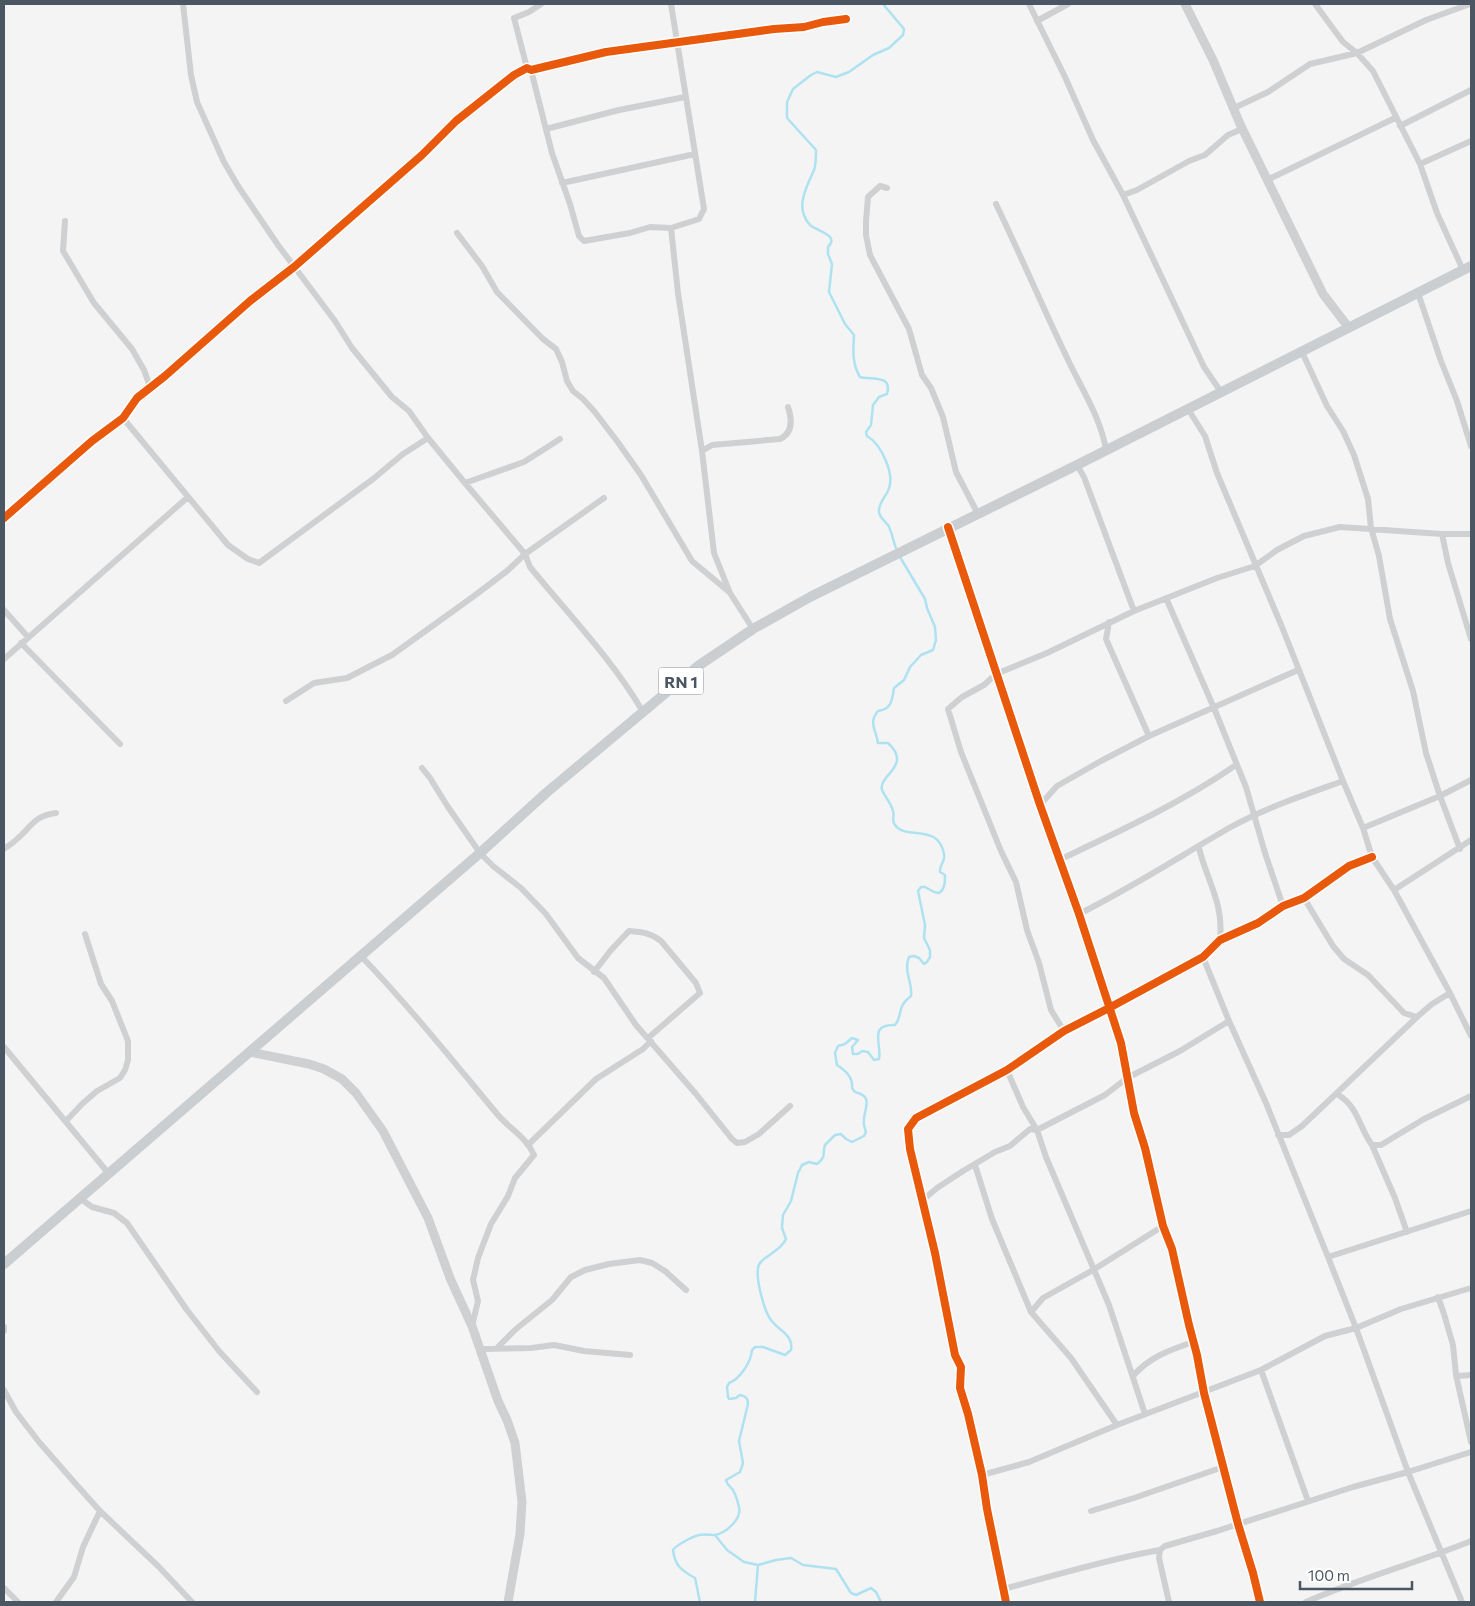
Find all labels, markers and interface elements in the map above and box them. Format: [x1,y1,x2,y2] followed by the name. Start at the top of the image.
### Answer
[658,668,704,694] road number: RN 1
[1300,1558,1412,1590] scale bar
[1308,1566,1350,1584] text: 100 m

